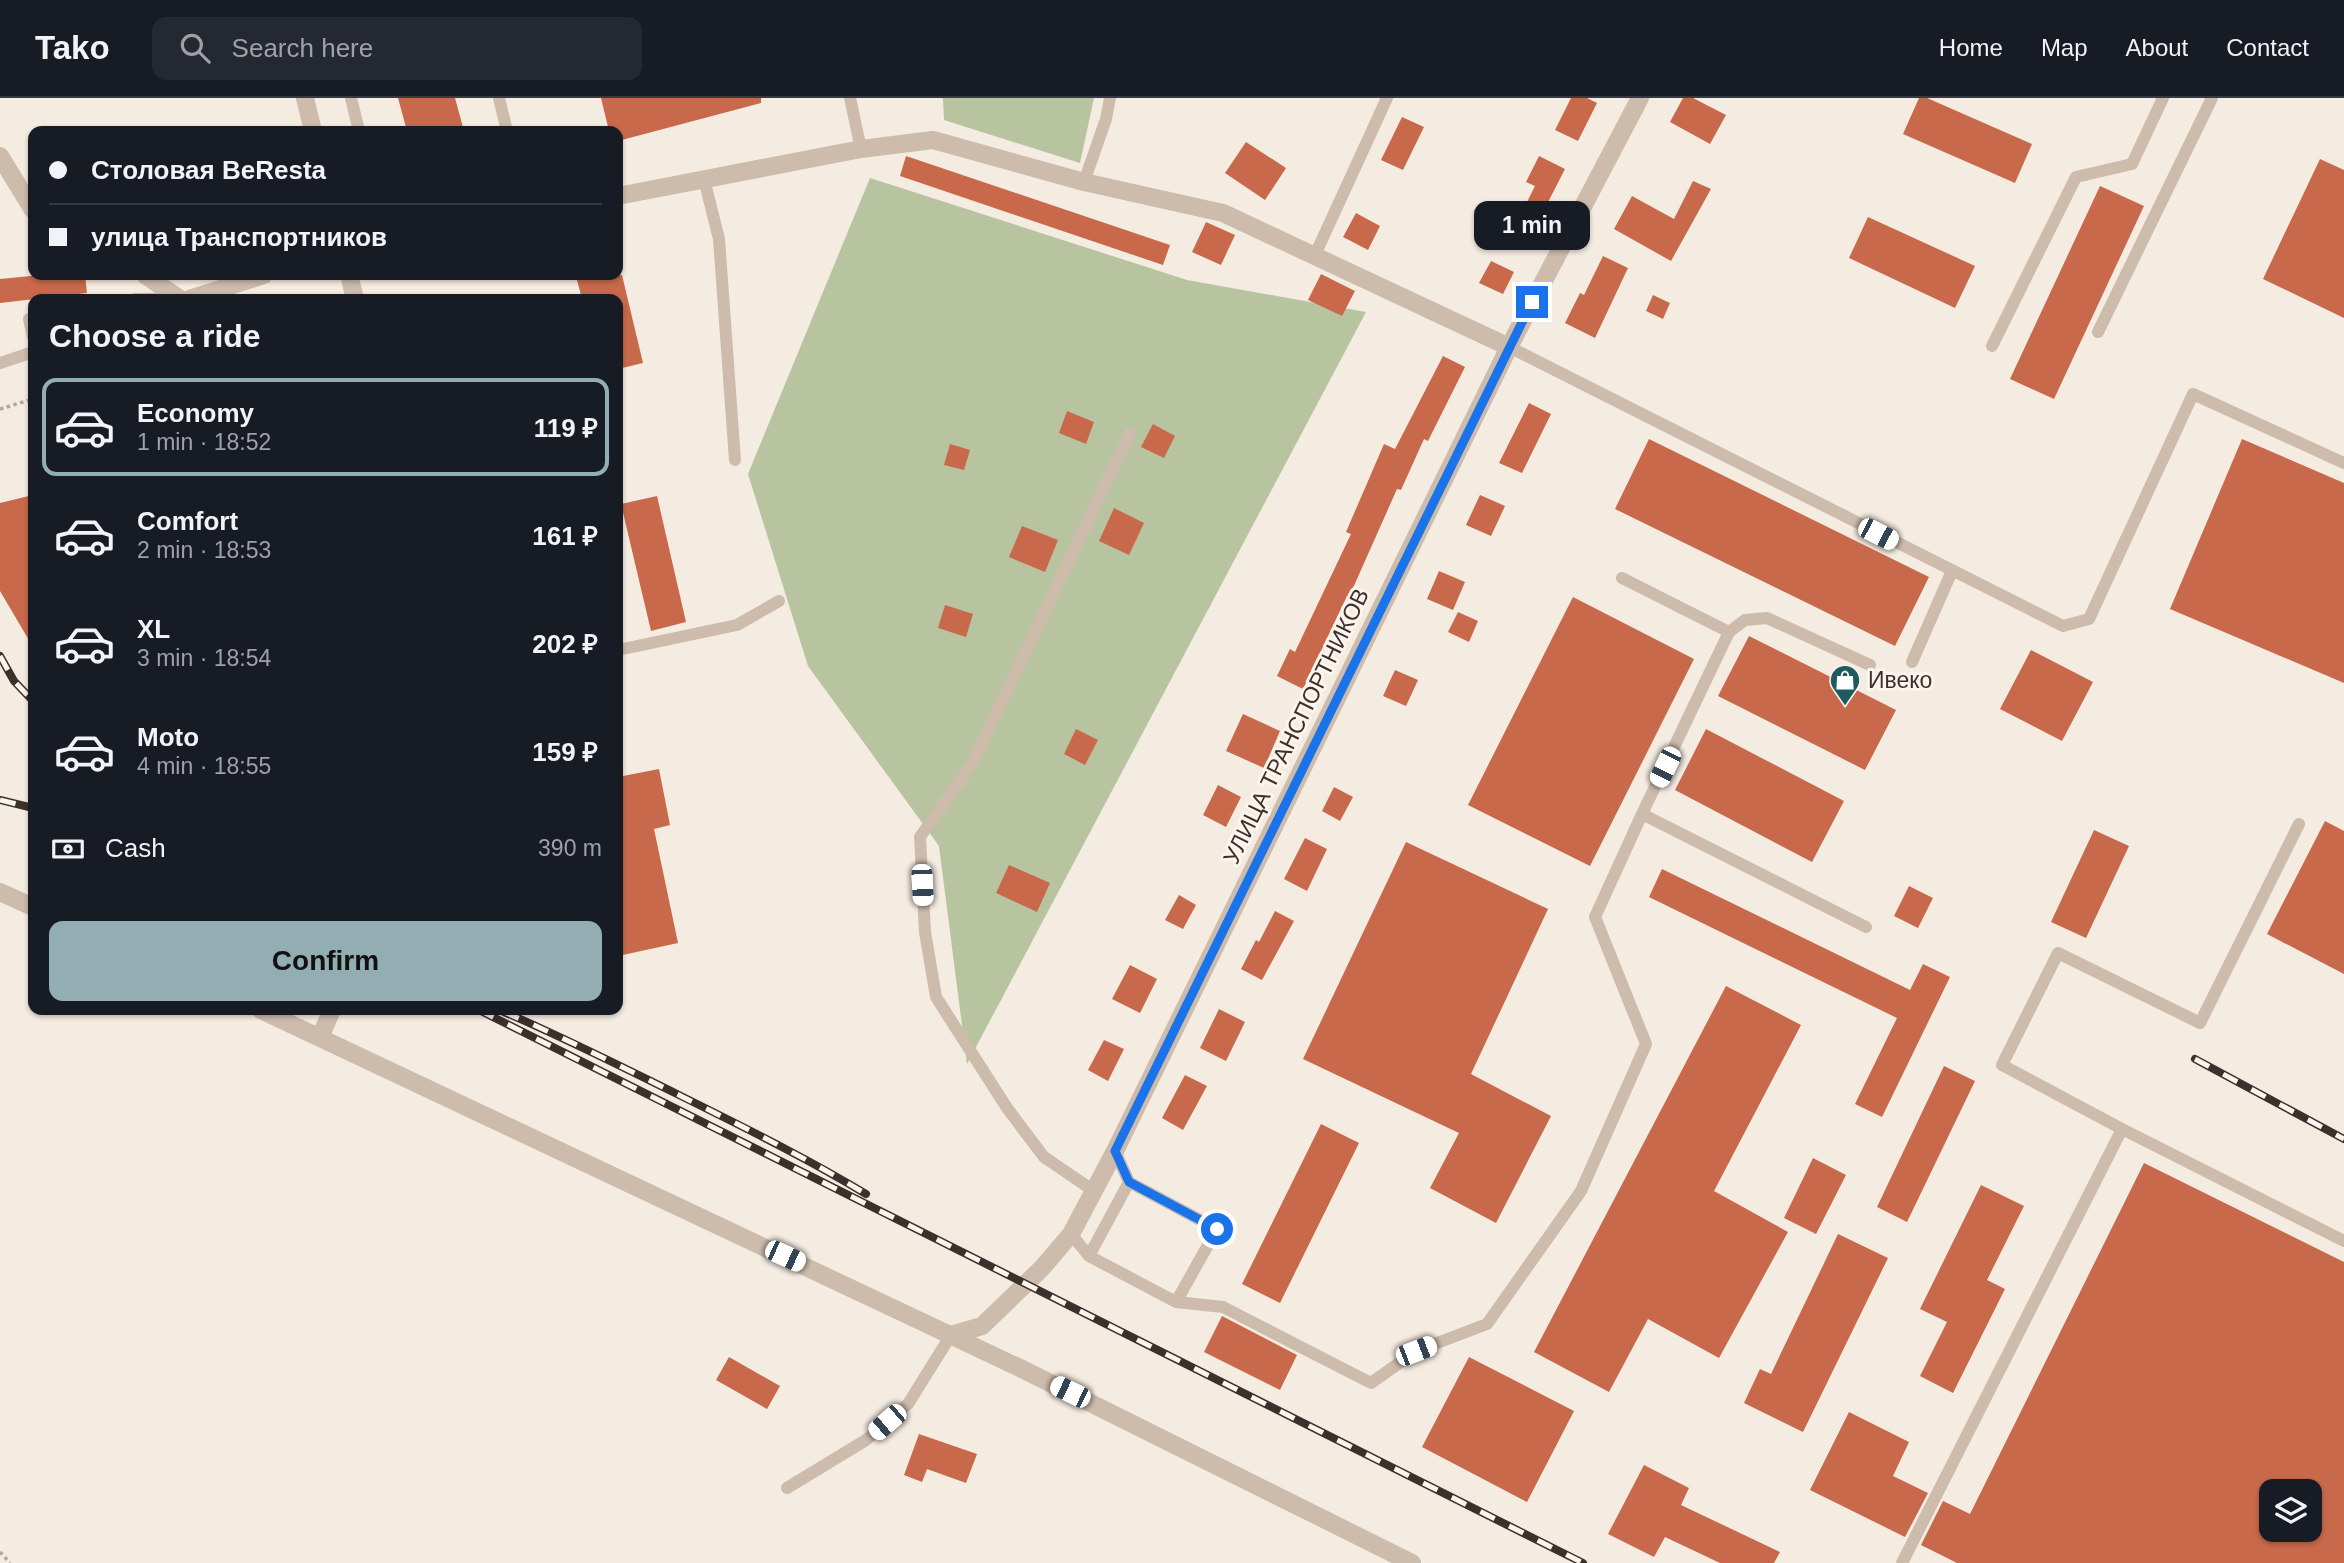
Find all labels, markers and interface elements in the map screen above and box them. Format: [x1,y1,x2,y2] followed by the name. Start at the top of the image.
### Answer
[152,17,642,80] search box
[35,29,110,66] text: Tako
[176,29,214,67] icon: search
[232,33,373,63] text: Search here
[1939,34,2003,61] text: Home
[2041,34,2088,61] text: Map
[2126,34,2188,61] text: About
[2226,34,2309,61] text: Contact
[91,155,326,185] text: Столовая BeResta
[1474,200,1590,250] callout: 1 min
[1502,212,1562,238] text: 1 min
[91,222,387,252] text: улица Транспортников
[1516,286,1548,318] route end
[49,318,261,354] text: Choose a ride
[53,396,116,459] icon: car
[137,398,254,428] text: Economy
[534,413,598,443] text: 119 ₽
[137,429,271,455] text: 1 min · 18:52
[53,504,116,567] icon: car
[137,506,238,536] text: Comfort
[1855,515,1902,553] car
[532,521,598,551] text: 161 ₽
[137,537,271,563] text: 2 min · 18:53
[1218,584,1374,868] street label: УЛИЦА ТРАНСПОРТНИКОВ
[53,612,116,675] icon: car
[137,614,170,644] text: XL
[532,629,598,659] text: 202 ₽
[137,645,271,671] text: 3 min · 18:54
[1828,663,1862,707] shop icon: Ивеко
[1868,667,1932,693] place label: Ивеко
[53,720,116,783] icon: car
[137,722,199,752] text: Moto
[532,737,598,767] text: 159 ₽
[1647,744,1684,790] car
[137,753,271,779] text: 4 min · 18:55
[49,830,87,868] icon: cash
[105,833,166,863] text: Cash
[538,835,602,861] text: 390 m
[911,863,934,907] car
[49,921,602,1001] button: Confirm
[1201,1213,1233,1245] route start
[762,1238,809,1274] car
[1393,1334,1440,1368] car
[1047,1373,1094,1411] car
[865,1400,910,1444] car
[2259,1479,2322,1542] map controls
[2259,1479,2322,1542] button: layers

